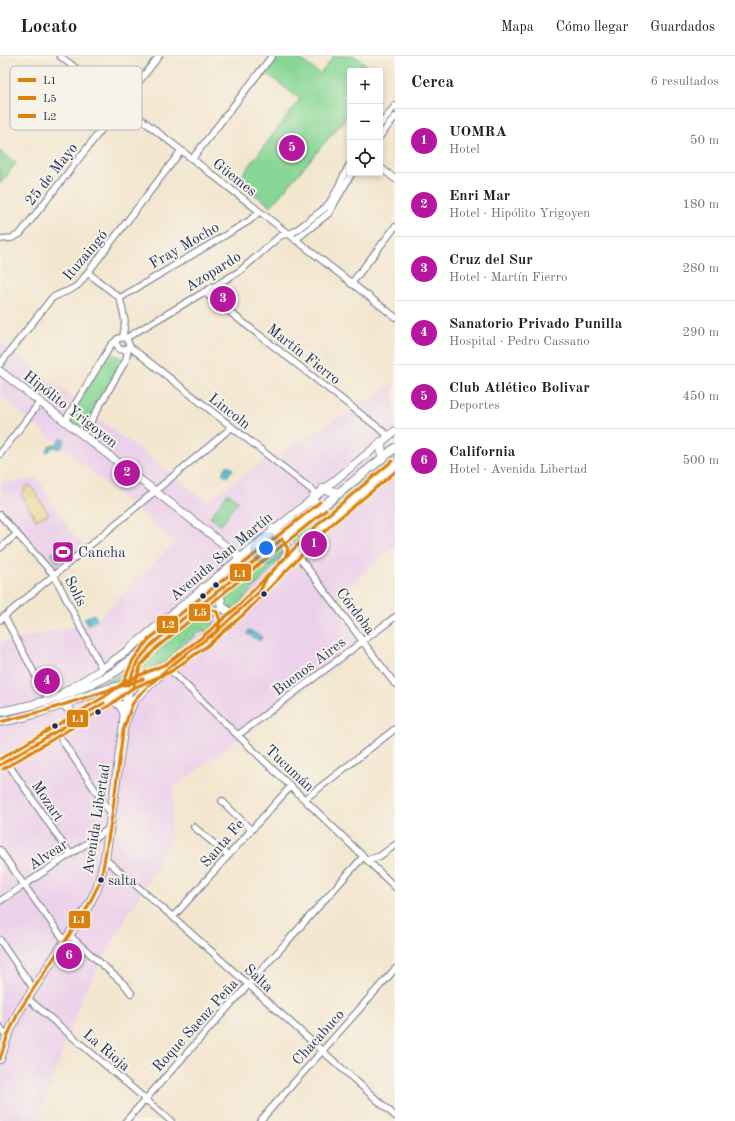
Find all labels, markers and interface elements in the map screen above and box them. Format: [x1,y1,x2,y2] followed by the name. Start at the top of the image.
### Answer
[20,18,77,37] text: Locato
[501,20,534,34] text: Mapa
[556,20,628,34] text: Cómo llegar
[650,20,715,34] text: Guardados
[10,66,142,130] legend
[347,68,383,176] map controls
[347,68,383,104] button: +
[411,74,454,91] text: Cerca
[651,75,719,88] text: 6 resultados
[43,76,57,87] text: L1
[43,94,57,105] text: L5
[347,104,383,140] button: −
[43,112,57,123] text: L2
[449,125,507,140] text: UOMRA
[279,133,305,163] pin: 5
[420,134,428,147] text: 1
[690,134,719,147] text: 50 m
[347,140,383,176] button: locate
[23,141,81,209] street label: 25 de Mayo
[449,143,480,156] text: Hotel
[209,157,259,200] street label: Güemes
[449,189,510,204] text: Enri Mar
[420,198,428,211] text: 2
[682,198,719,211] text: 180 m
[449,207,590,220] text: Hotel · Hipólito Yrigoyen
[147,220,222,272] street label: Fray Mocho
[61,228,111,284] street label: Ituzaingó
[183,249,244,295] street label: Azopardo
[449,253,533,268] text: Cruz del Sur
[420,262,428,275] text: 3
[682,262,719,275] text: 280 m
[449,271,567,284] text: Hotel · Martín Fierro
[210,284,236,314] pin: 3
[449,317,622,332] text: Sanatorio Privado Punilla
[264,322,343,388] street label: Martín Fierro
[420,326,428,339] text: 4
[682,326,719,339] text: 290 m
[449,335,590,348] text: Hospital · Pedro Cassano
[20,369,120,451] street label: Hipólito Yrigoyen
[449,381,590,396] text: Club Atlético Bolivar
[420,390,428,403] text: 5
[682,390,719,403] text: 450 m
[205,391,253,433] street label: Lincoln
[449,399,500,412] text: Deportes
[449,445,515,460] text: California
[420,454,428,467] text: 6
[682,454,719,467] text: 500 m
[114,458,140,488] pin: 2
[449,463,587,476] text: Hotel · Avenida Libertad
[168,510,276,604] street label: Avenida San Martín
[301,529,327,559] pin: 1
[256,538,276,558] your location
[50,539,76,565] sports icon: Cancha
[78,546,126,561] place label: Cancha
[229,563,252,582] line badge: L1
[233,569,247,580] text: L1
[61,574,88,609] street label: Solís
[211,580,221,590] unlabelled marker
[333,586,377,638] street label: Córdoba
[259,589,269,599] unlabelled marker
[198,591,208,601] unlabelled marker
[188,603,211,622] line badge: L5
[193,608,207,619] text: L5
[156,615,179,634] line badge: L2
[161,620,175,631] text: L2
[271,635,349,699] street label: Buenos Aires
[34,666,60,696] pin: 4
[93,707,103,717] unlabelled marker
[66,709,89,728] line badge: L1
[71,714,85,725] text: L1
[50,721,60,731] unlabelled marker
[262,743,316,795] street label: Tucumán
[81,763,114,875] street label: Avenida Libertad
[28,779,66,825] street label: Mozart
[199,817,248,871] street label: Santa Fe
[27,837,71,873] street label: Alvear
[108,874,137,888] place label: salta
[96,875,106,885] marker: salta
[68,910,91,929] line badge: L1
[72,915,86,926] text: L1
[56,941,82,971] pin: 6
[241,962,276,996] street label: Salta
[151,976,242,1075] street label: Roque Saenz Peña
[290,1007,348,1069] street label: Chacabuco
[80,1027,133,1075] street label: La Rioja

